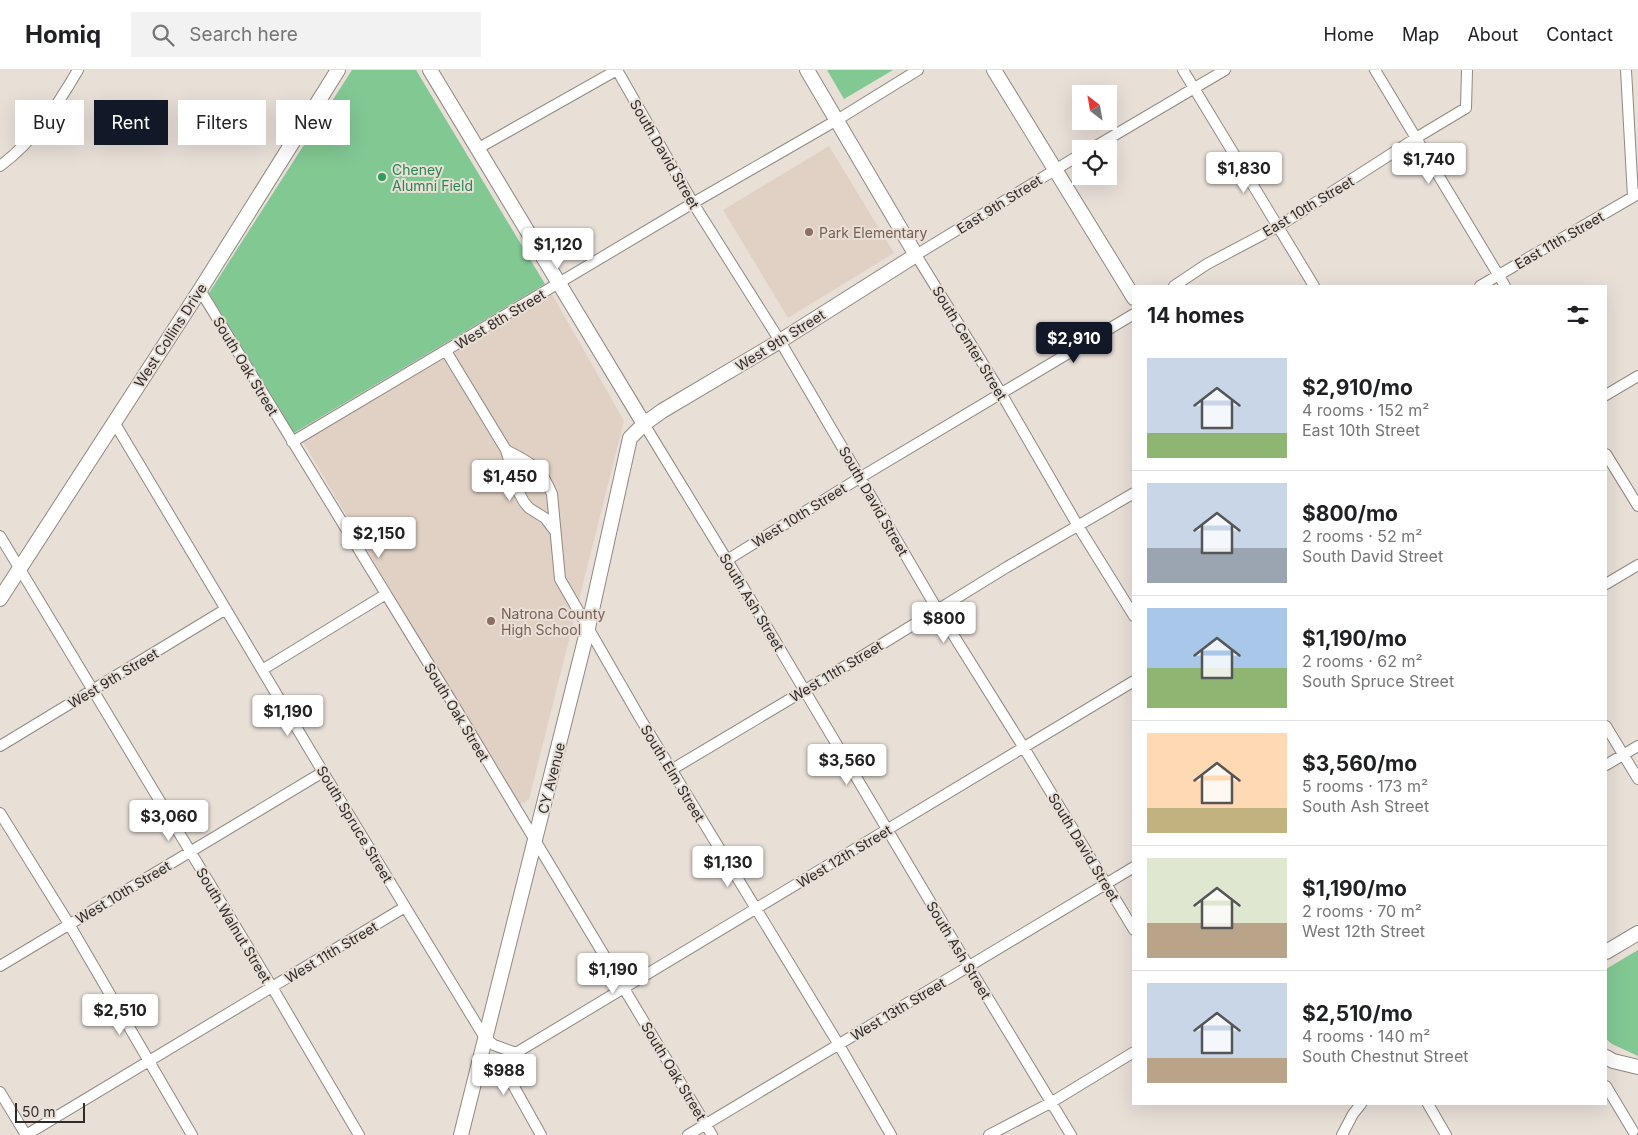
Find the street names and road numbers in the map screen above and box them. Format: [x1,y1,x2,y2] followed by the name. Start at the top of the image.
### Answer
[627,96,703,212] street label: South David Street
[953,171,1045,237] street label: East 9th Street
[1259,172,1357,240] street label: East 10th Street
[1511,207,1607,272] street label: East 11th Street
[130,280,210,390] street label: West Collins Drive
[929,283,1011,404] street label: South Center Street
[452,285,548,353] street label: West 8th Street
[732,305,828,374] street label: West 9th Street
[210,314,282,419] street label: South Oak Street
[836,443,912,559] street label: South David Street
[749,479,850,551] street label: West 10th Street
[716,550,788,654] street label: South Ash Street
[787,636,886,705] street label: West 11th Street
[65,644,162,712] street label: West 9th Street
[421,660,493,765] street label: South Oak Street
[637,721,709,825] street label: South Elm Street
[534,741,568,815] street label: CY Avenue
[313,763,397,886] street label: South Spruce Street
[1045,790,1123,905] street label: South David Street
[793,821,895,891] street label: West 12th Street
[72,857,174,927] street label: West 10th Street
[193,864,275,986] street label: South Walnut Street
[923,898,995,1002] street label: South Ash Street
[282,917,381,986] street label: West 11th Street
[847,974,949,1044] street label: West 13th Street
[638,1019,710,1124] street label: South Oak Street

